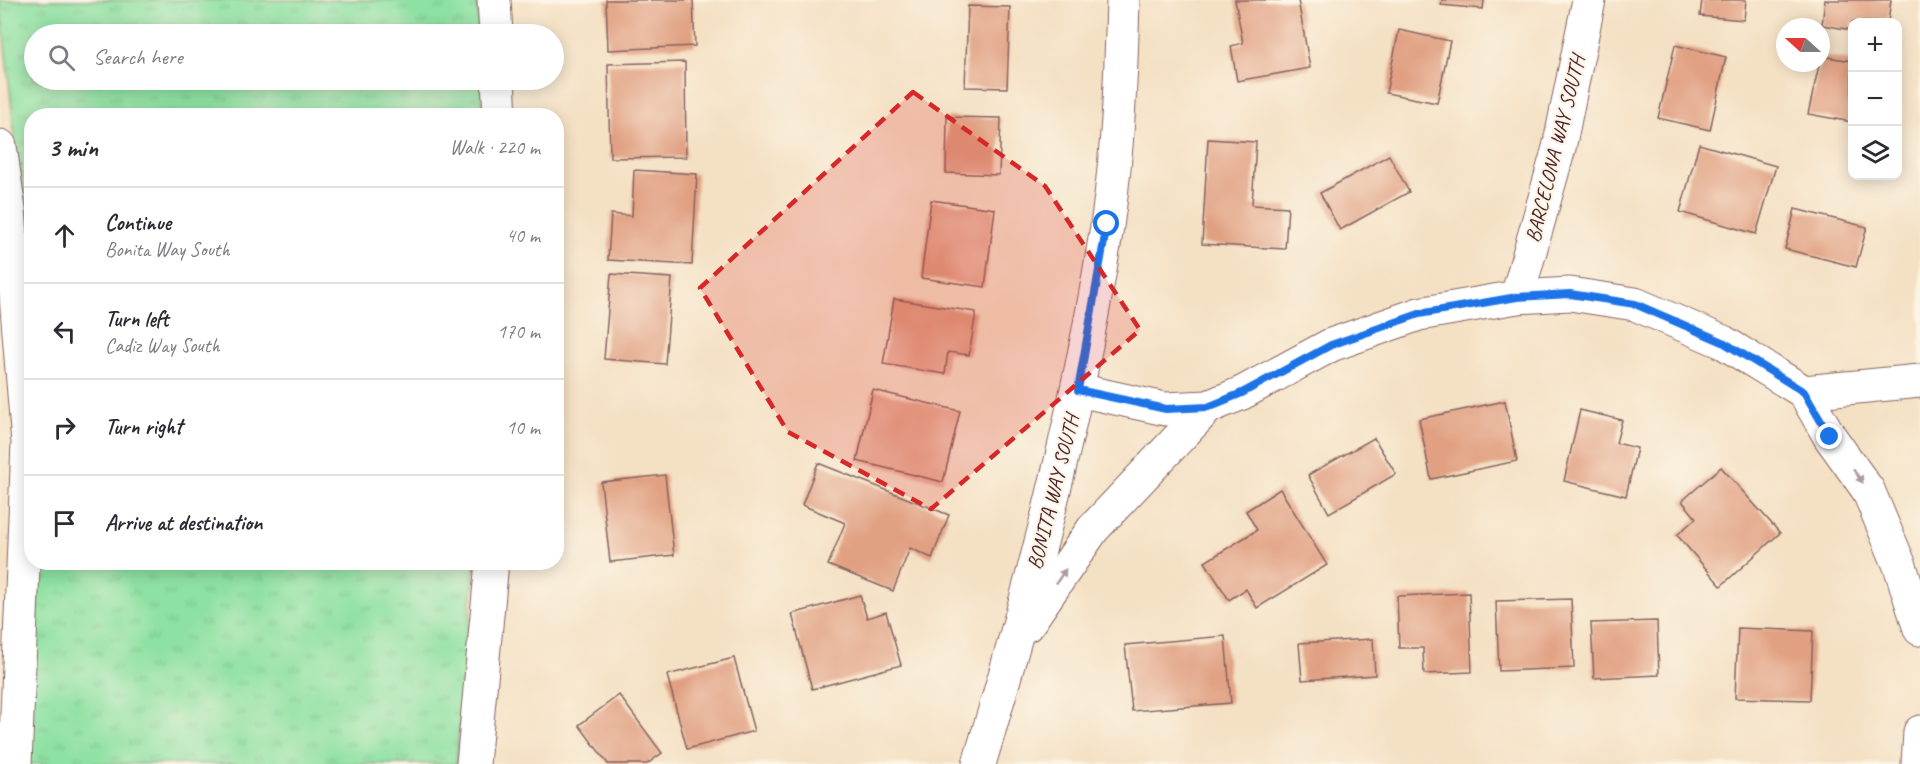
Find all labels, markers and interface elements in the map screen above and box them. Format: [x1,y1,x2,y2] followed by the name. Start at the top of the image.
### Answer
[1776,18,1830,72] north arrow
[1848,18,1902,180] map controls
[1848,18,1902,72] button: +
[24,24,564,90] search box
[45,41,78,74] icon: search
[93,43,183,71] text: Search here
[1519,50,1592,245] street label: BARCELONA WAY SOUTH
[1848,72,1902,126] button: −
[1848,126,1902,180] button: layers
[48,131,98,164] text: 3 min
[450,135,540,160] text: Walk · 220 m
[105,209,171,237] text: Continue
[1093,210,1119,236] route start
[48,219,81,252] icon: ahead
[506,223,540,248] text: 40 m
[105,237,230,262] text: Bonita Way South
[105,305,169,333] text: Turn left
[48,315,81,348] icon: left
[497,319,540,344] text: 170 m
[105,333,219,358] text: Cadiz Way South
[1021,409,1086,572] street label: BONITA WAY SOUTH
[48,411,81,444] icon: right
[105,413,182,441] text: Turn right
[506,415,540,440] text: 10 m
[1816,423,1842,449] route end
[1852,468,1864,484] one-way arrow
[48,507,81,540] icon: arrive
[105,509,262,537] text: Arrive at destination
[1055,568,1066,584] one-way arrow

